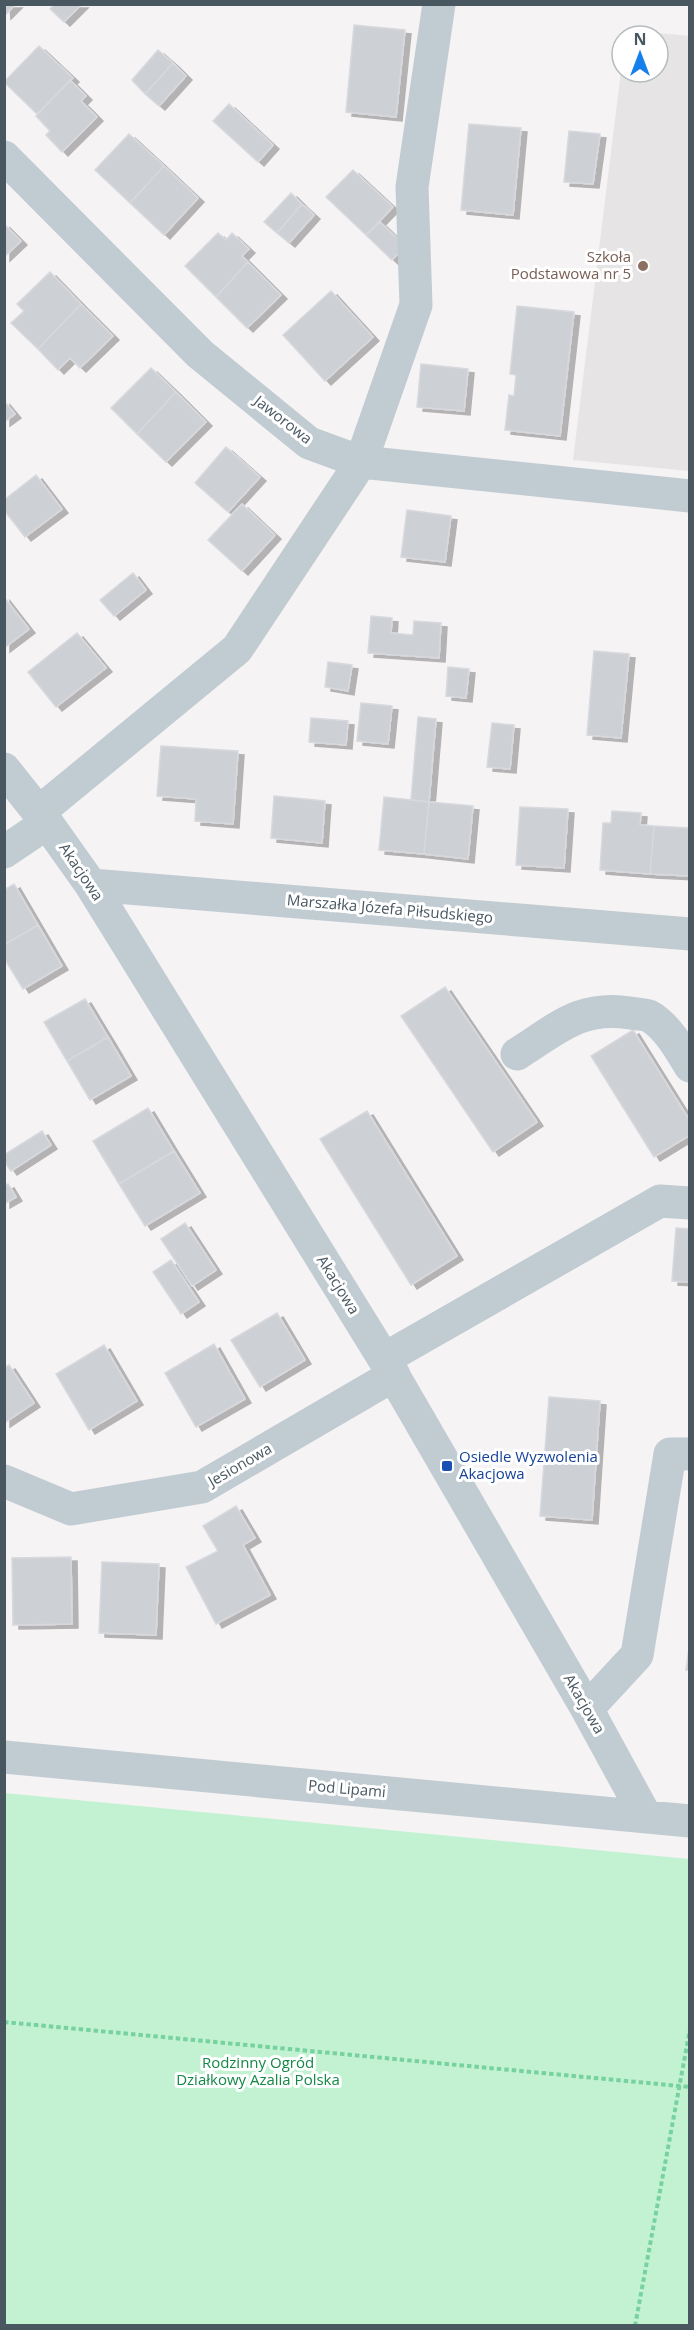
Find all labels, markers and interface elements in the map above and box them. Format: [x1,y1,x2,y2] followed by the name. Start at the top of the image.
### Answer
[610,24,670,84] north arrow
[633,28,647,50] text: N
[511,246,631,283] place label: Szkoła Podstawowa nr 5
[636,259,650,273] marker: Szkoła Podstawowa nr 5
[249,389,317,448] street label: Jaworowa
[55,839,108,904] street label: Akacjowa
[286,889,494,927] street label: Marszałka Józefa Piłsudskiego
[313,1251,365,1318] street label: Akacjowa
[202,1438,275,1491] street label: Jesionowa
[459,1446,598,1483] place label: Osiedle Wyzwolenia Akacjowa
[440,1459,454,1473] marker: Osiedle Wyzwolenia Akacjowa
[560,1670,610,1737] street label: Akacjowa
[307,1775,387,1801] street label: Pod Lipami
[176,2052,340,2089] park label: Rodzinny Ogród Działkowy Azalia Polska

